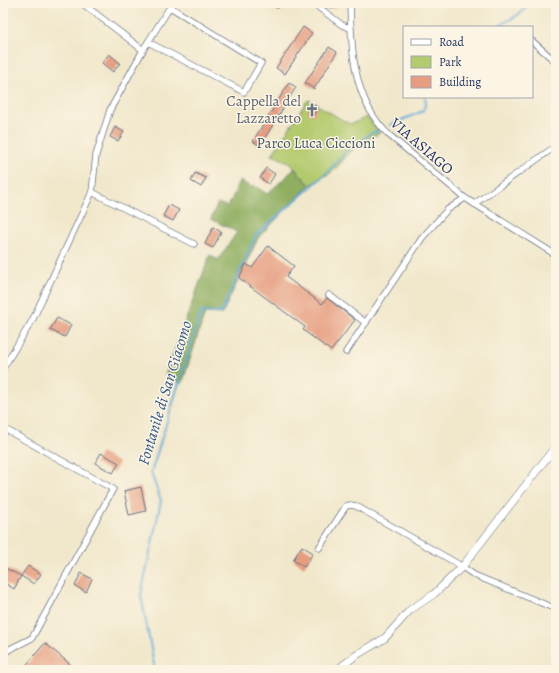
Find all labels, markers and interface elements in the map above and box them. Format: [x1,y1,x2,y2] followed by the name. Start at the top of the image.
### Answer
[403,26,533,98] legend
[439,34,465,50] text: Road
[439,54,462,70] text: Park
[439,74,481,90] text: Building
[226,91,301,128] place label: Cappella del Lazzaretto
[304,102,320,118] church icon: Cappella del Lazzaretto
[386,112,458,179] street label: VIA ASIAGO
[257,133,375,153] park label: Parco Luca Ciccioni
[133,318,197,468] water label: Fontanile di San Giacomo

